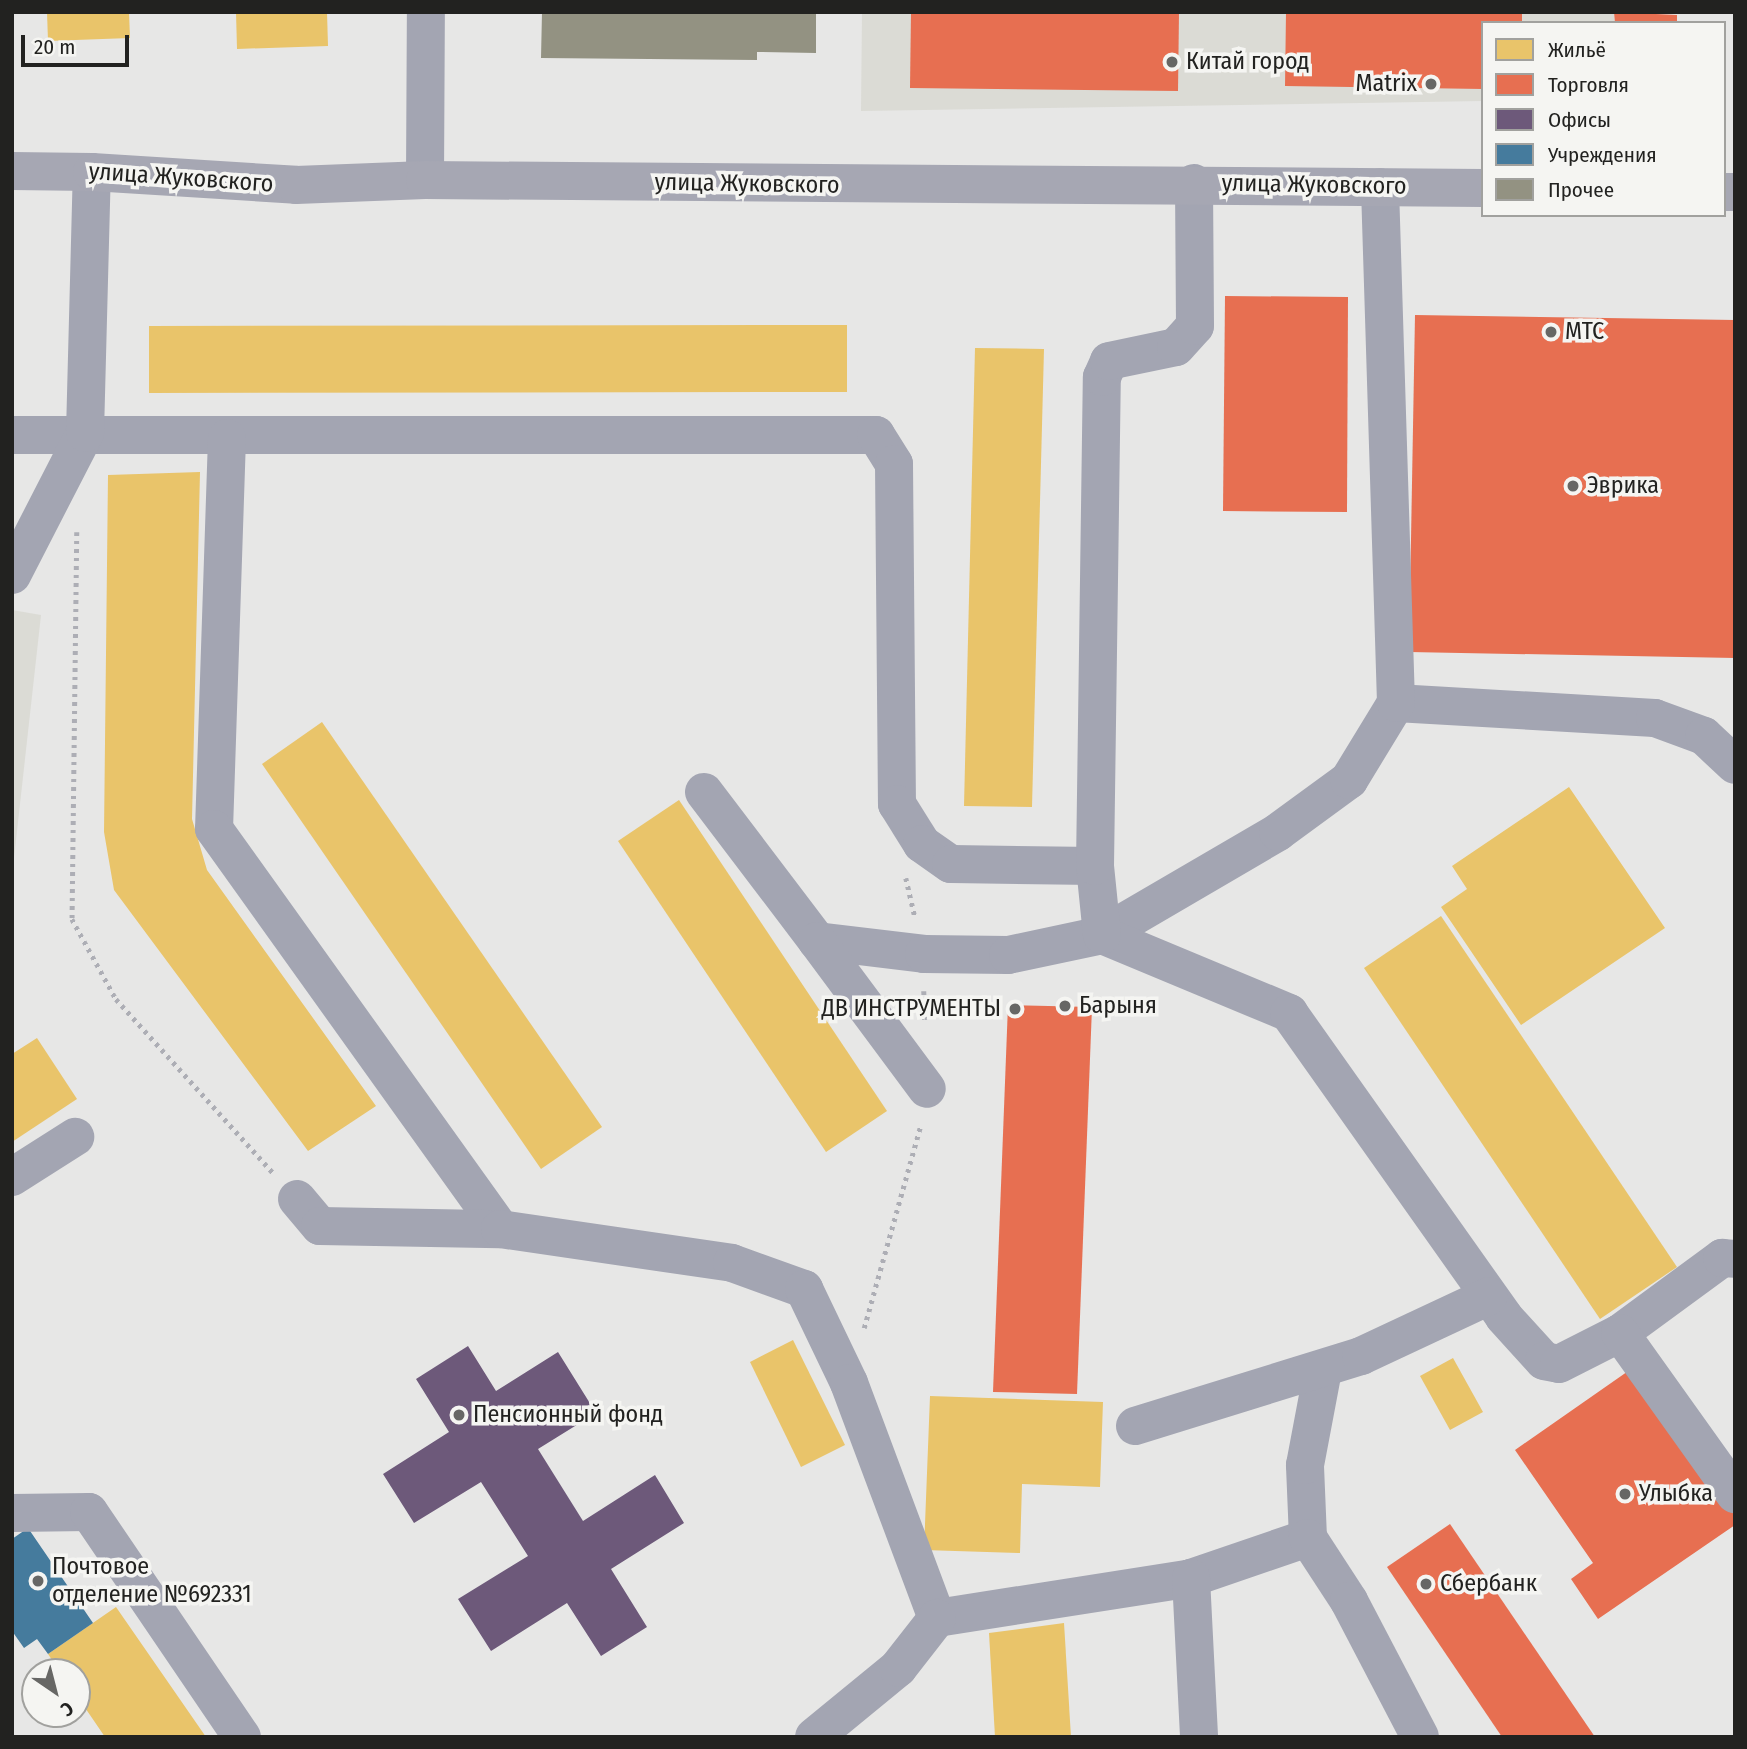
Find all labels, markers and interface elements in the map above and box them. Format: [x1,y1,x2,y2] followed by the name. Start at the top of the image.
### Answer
[24,21,133,65] scale bar
[1481,21,1726,217] legend
[34,34,75,60] text: 20 m
[1548,37,1606,63] text: Жильё
[1186,48,1309,76] place label: Китай город
[1164,54,1180,70] marker: Китай город
[1355,70,1417,98] place label: Matrix
[1548,72,1629,98] text: Торговля
[1423,76,1439,92] marker: Matrix
[1548,107,1611,133] text: Офисы
[1548,142,1657,168] text: Учреждения
[88,157,274,199] street label: улица Жуковского
[654,168,840,200] street label: улица Жуковского
[1221,169,1407,201] street label: улица Жуковского
[1548,177,1614,203] text: Прочее
[1565,318,1604,346] place label: МТС
[1543,324,1559,340] marker: МТС
[1587,472,1659,500] place label: Эврика
[1565,478,1581,494] marker: Эврика
[1079,992,1157,1020] place label: Барыня
[821,995,1001,1023] place label: ДВ ИНСТРУМЕНТЫ
[1057,998,1073,1014] marker: Барыня
[1007,1001,1023,1017] marker: ДВ ИНСТРУМЕНТЫ
[473,1401,663,1429] place label: Пенсионный фонд
[451,1407,467,1423] marker: Пенсионный фонд
[1639,1480,1713,1508] place label: Улыбка
[1617,1486,1633,1502] marker: Улыбка
[52,1553,252,1609] place label: Почтовое отделение №692331
[1440,1570,1537,1598] place label: Сбербанк
[30,1573,46,1589] marker: Почтовое отделение №692331
[1418,1576,1434,1592] marker: Сбербанк
[21,1658,91,1728] north arrow
[57,1697,78,1721] text: С

